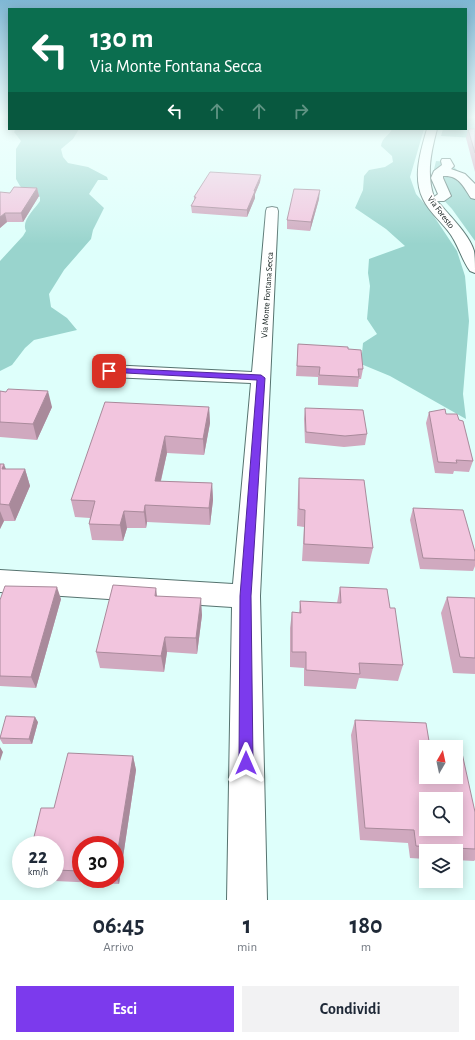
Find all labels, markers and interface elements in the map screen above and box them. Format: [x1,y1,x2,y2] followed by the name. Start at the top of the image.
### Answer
[24,24,76,76] icon: left
[90,25,154,53] text: 130 m
[90,58,262,76] text: Via Monte Fontana Secca
[164,100,186,122] icon: left
[206,100,228,122] icon: ahead
[248,100,270,122] icon: ahead
[290,100,312,122] icon: right
[425,194,456,231] street label: Via Foresto
[260,252,275,338] street label: Via Monte Fontana Secca
[92,354,126,388] pin
[98,360,120,382] icon: arrive
[419,740,463,784] north arrow
[419,740,463,888] map controls
[225,742,267,784] position arrow
[419,792,463,836] button: search
[72,836,124,888] speed limit sign: 30
[419,844,463,888] button: layers
[29,847,47,867] text: 22
[28,867,48,877] text: km/h
[92,914,144,938] text: 06:45
[243,914,251,938] text: 1
[350,914,383,938] text: 180
[103,941,134,954] text: Arrivo
[237,941,257,954] text: min
[361,941,371,954] text: m
[16,986,234,1032] button: Esci
[242,986,459,1032] button: Condividi

